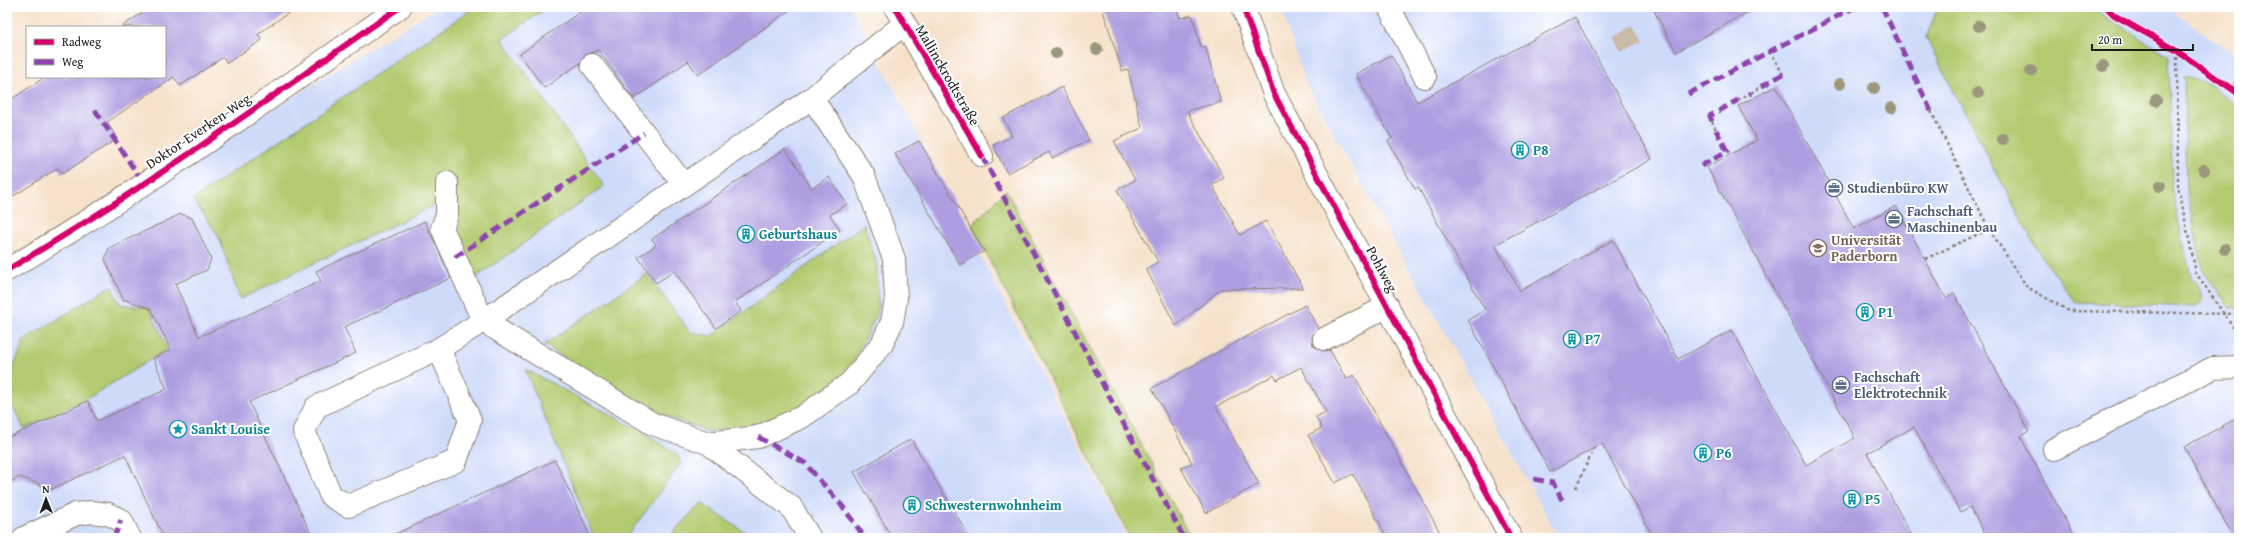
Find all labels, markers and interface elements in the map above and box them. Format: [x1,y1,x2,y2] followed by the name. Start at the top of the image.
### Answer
[911,21,985,130] street label: Mallinckrodtstraße
[26,26,166,78] legend
[2092,26,2193,52] scale bar
[2098,31,2122,48] text: 20 m
[62,33,101,50] text: Radweg
[62,53,83,70] text: Weg
[142,88,254,174] street label: Doktor-Everken-Weg
[1510,140,1530,160] building icon: P8
[1533,140,1548,160] place label: P8
[1824,178,1844,198] office icon: Studienbüro KW
[1847,178,1948,198] place label: Studienbüro KW
[1907,201,1997,237] place label: Fachschaft Maschinenbau
[1884,209,1904,229] office icon: Fachschaft Maschinenbau
[736,224,756,244] building icon: Geburtshaus
[759,224,837,244] place label: Geburtshaus
[1831,230,1902,266] place label: Universität Paderborn
[1808,238,1828,258] school or university icon: Universität Paderborn
[1362,242,1403,296] street label: Pohlweg
[1855,302,1875,322] building icon: P1
[1878,302,1893,322] place label: P1
[1562,329,1582,349] building icon: P7
[1585,329,1600,349] place label: P7
[1854,367,1948,403] place label: Fachschaft Elektrotechnik
[1831,375,1851,395] office icon: Fachschaft Elektrotechnik
[168,419,188,439] place icon: Sankt Louise
[191,419,270,439] place label: Sankt Louise
[1693,443,1713,463] building icon: P6
[1716,443,1731,463] place label: P6
[26,479,66,519] north arrow
[42,481,50,497] text: N
[1842,489,1862,509] building icon: P5
[1865,489,1880,509] place label: P5
[902,495,922,515] building icon: Schwesternwohnheim
[925,495,1062,515] place label: Schwesternwohnheim

